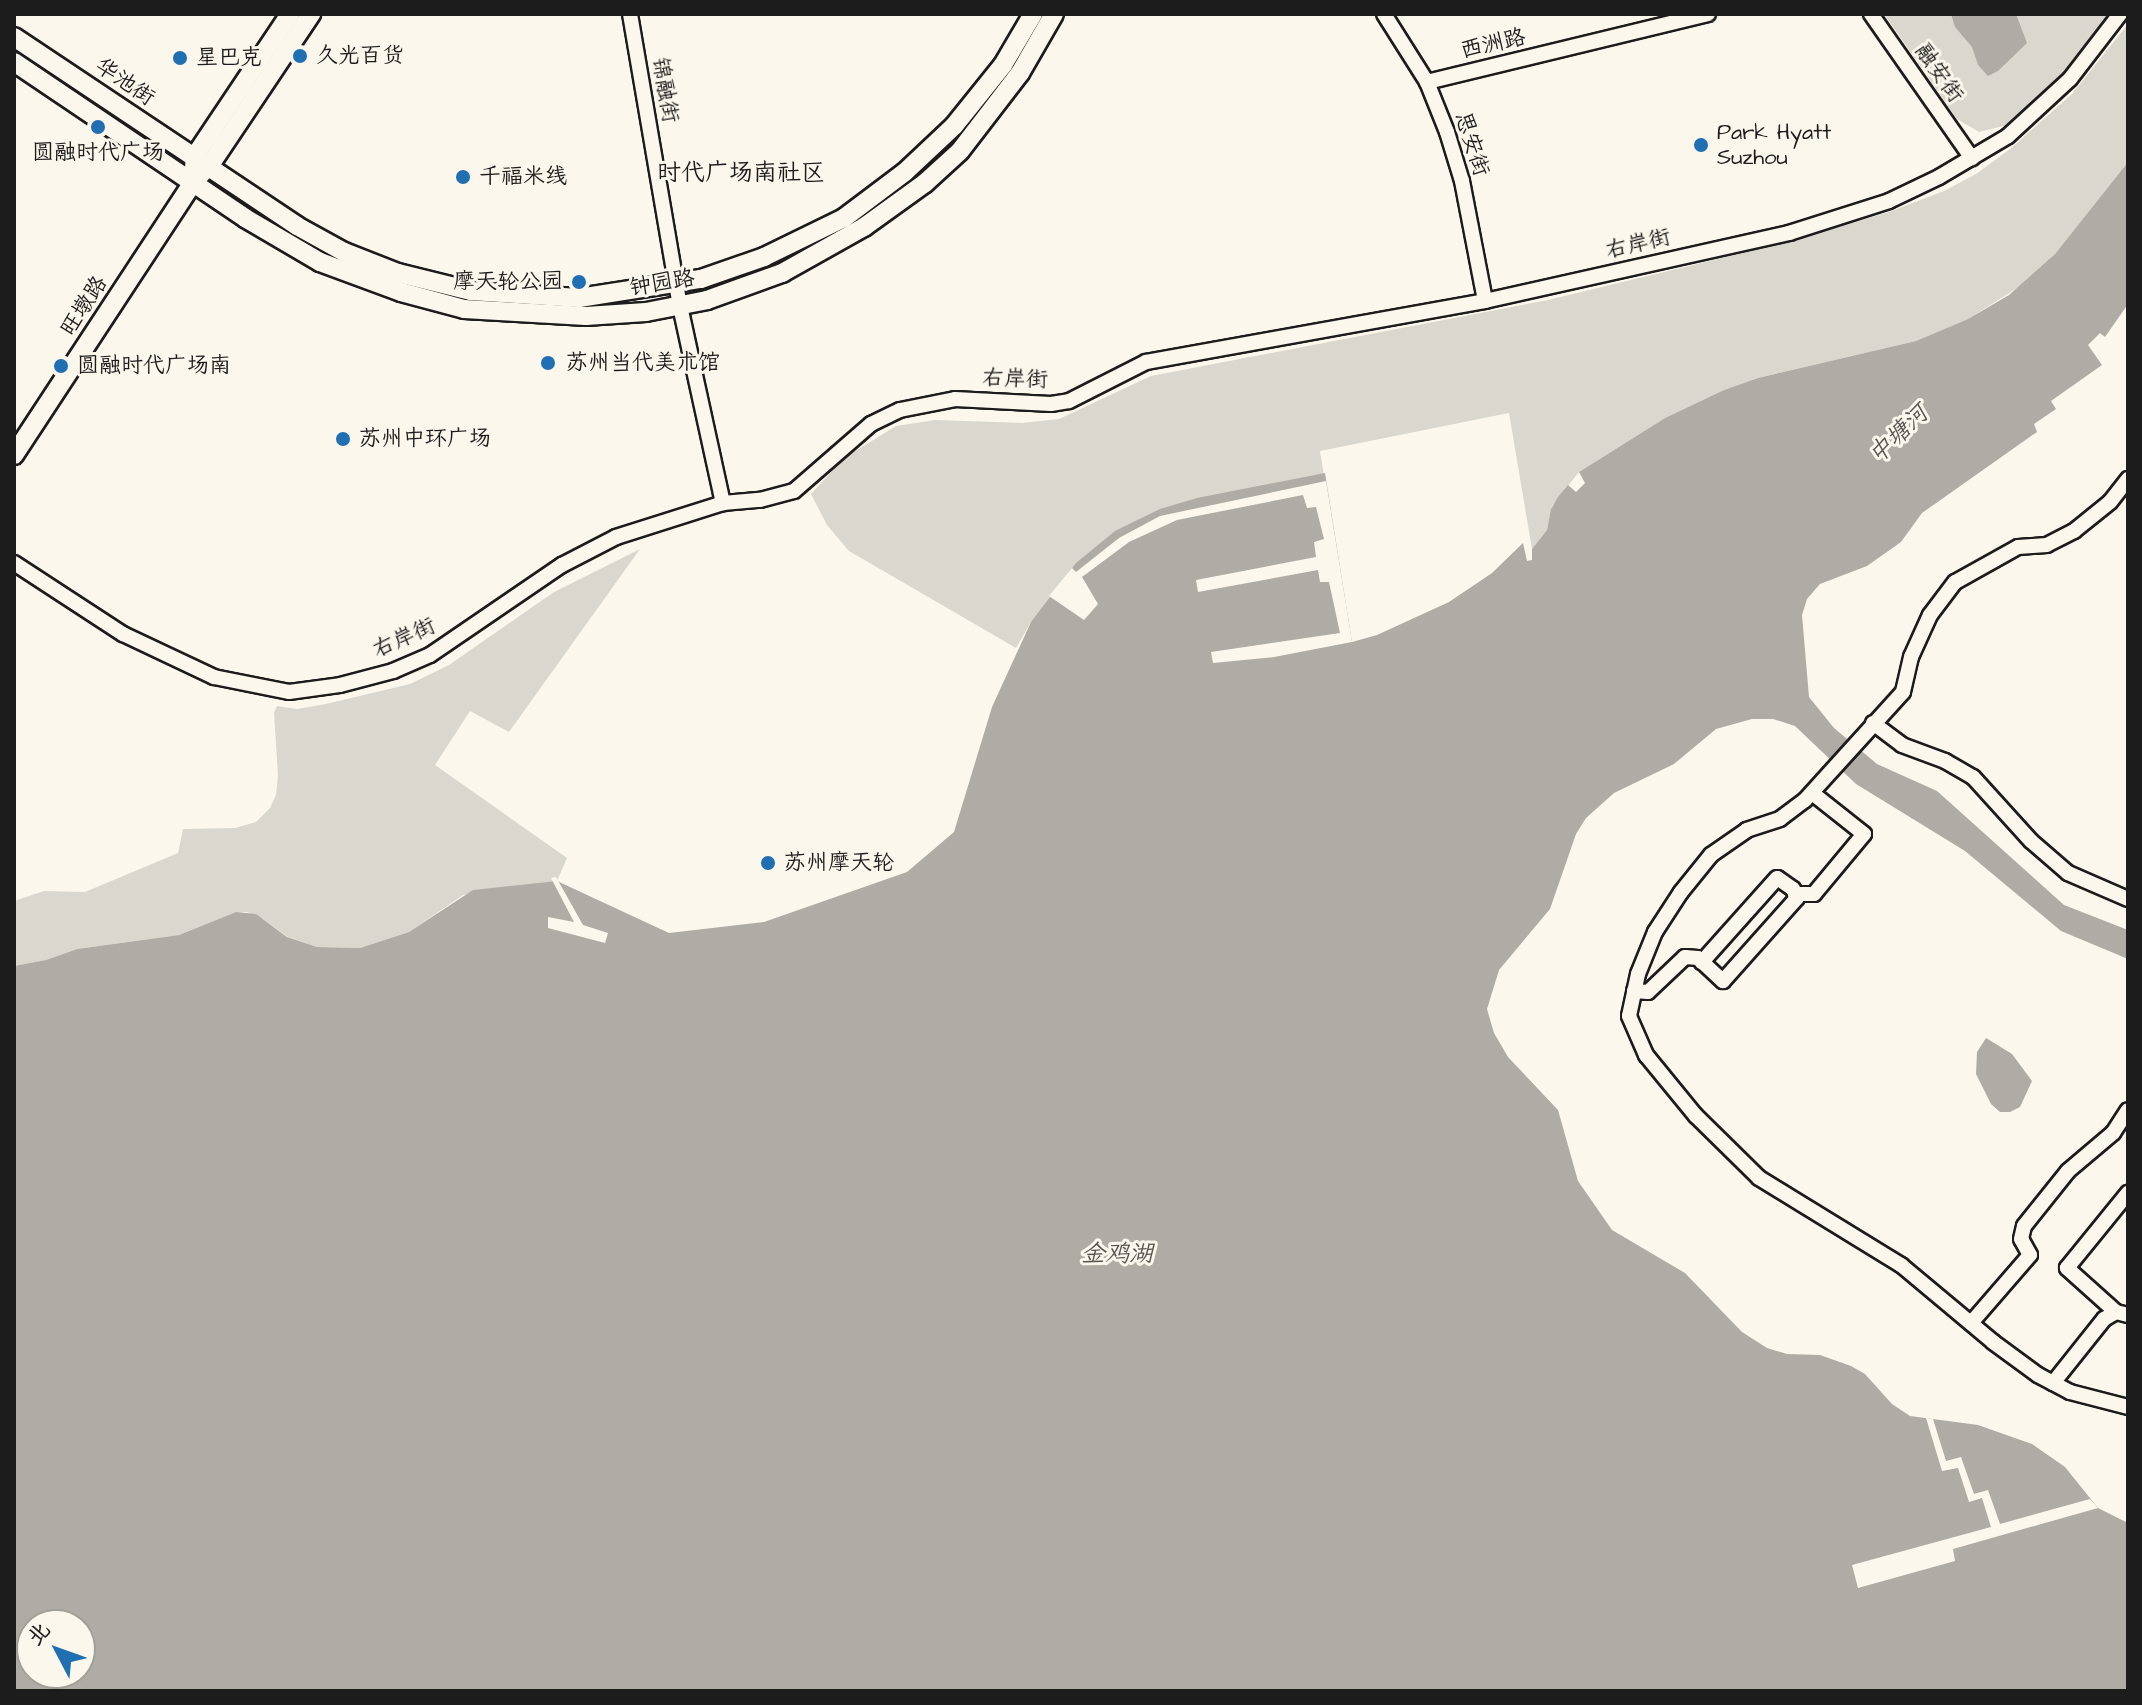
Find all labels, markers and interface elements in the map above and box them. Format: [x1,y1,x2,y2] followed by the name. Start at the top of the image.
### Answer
[1458,24,1528,64] street label: 西洲路
[1909,38,1969,108] street label: 融安街
[316,43,404,69] place label: 久光百货
[196,45,262,71] place label: 星巴克
[291,47,309,65] marker: 久光百货
[171,49,189,67] marker: 星巴克
[90,53,160,111] street label: 华池街
[646,55,684,125] street label: 锦融街
[1449,109,1495,179] street label: 思安街
[89,118,107,136] marker: 圆融时代广场
[1717,119,1831,170] place label: Park Hyatt Suzhou
[1692,136,1710,154] marker: Park Hyatt Suzhou
[32,140,164,166] place label: 圆融时代广场
[657,160,825,188] district label: 时代广场南社区
[479,164,567,190] place label: 千福米线
[454,168,472,186] marker: 千福米线
[1603,224,1673,264] street label: 右岸街
[627,265,697,301] street label: 钟园路
[453,269,563,295] place label: 摩天轮公园
[55,271,113,341] street label: 旺墩路
[570,273,588,291] marker: 摩天轮公园
[566,350,720,376] place label: 苏州当代美术馆
[537,352,559,374] marker: 苏州当代美术馆
[77,353,231,379] place label: 圆融时代广场南
[52,357,70,375] marker: 圆融时代广场南
[982,365,1048,393] street label: 右岸街
[1863,400,1935,470] water label: 中塘河
[359,426,491,452] place label: 苏州中环广场
[334,430,352,448] marker: 苏州中环广场
[368,613,440,663] street label: 右岸街
[784,850,894,876] place label: 苏州摩天轮
[759,854,777,872] marker: 苏州摩天轮
[1081,1241,1153,1269] water label: 金鸡湖
[16,1609,96,1689] north arrow
[20,1616,58,1653] text: 北

